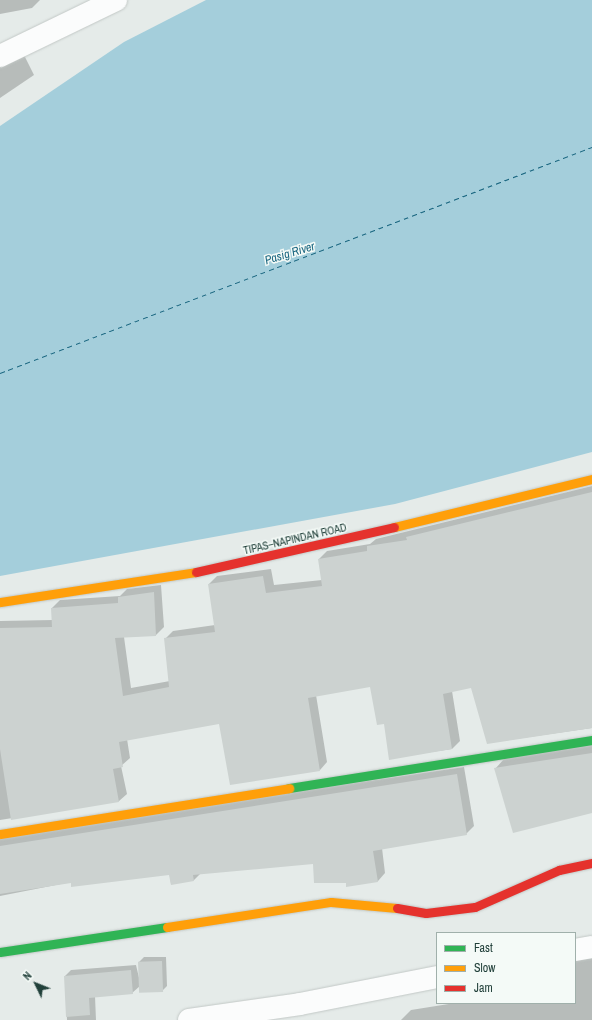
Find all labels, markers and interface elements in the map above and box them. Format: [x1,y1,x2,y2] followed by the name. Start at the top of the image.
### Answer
[263,240,317,268] water label: Pasig River
[242,521,348,557] street label: TIPAS–NAPINDAN ROAD
[436,932,576,1004] legend
[474,940,493,956] text: Fast
[474,960,495,976] text: Slow
[16,964,56,1004] north arrow
[20,969,35,983] text: N
[474,980,493,996] text: Jam

